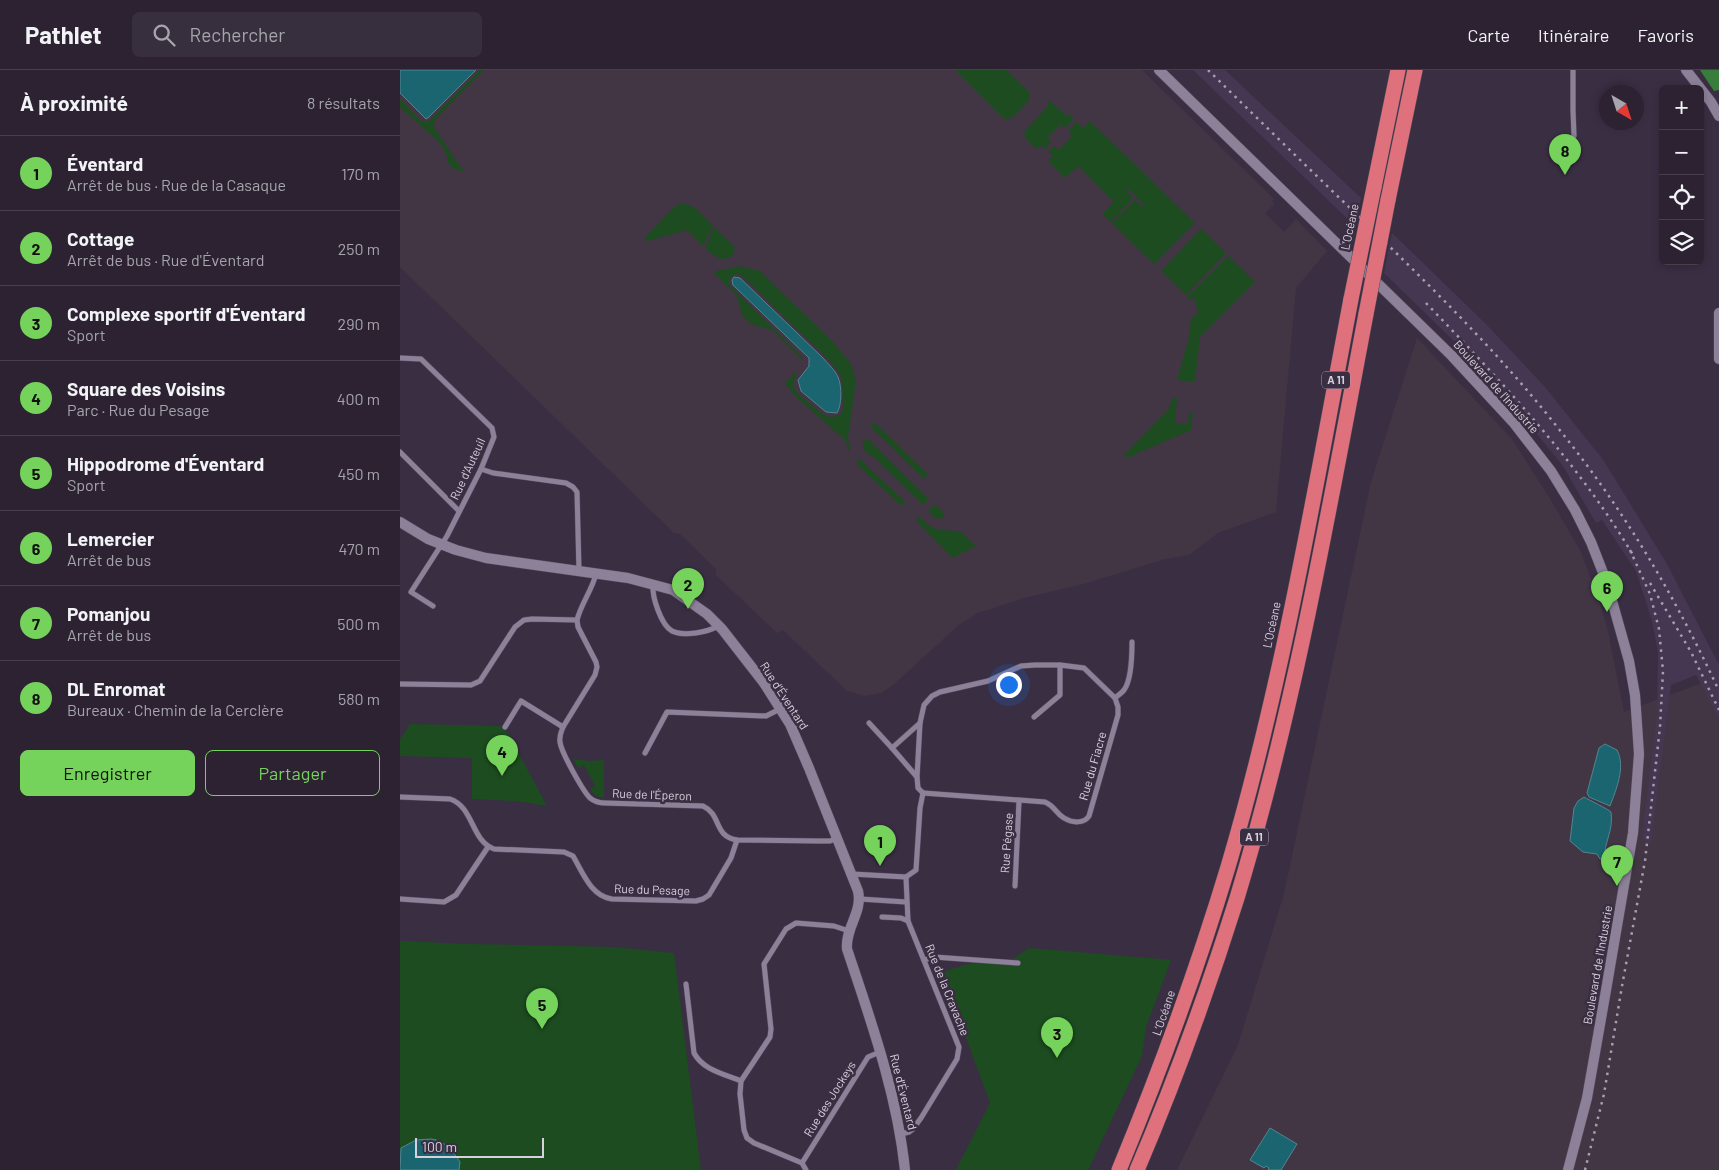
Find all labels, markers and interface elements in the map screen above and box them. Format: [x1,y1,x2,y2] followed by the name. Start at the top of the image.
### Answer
[132,12,482,57] search box
[25,20,102,49] text: Pathlet
[150,21,178,49] icon: search
[190,23,285,46] text: Rechercher
[1467,24,1510,46] text: Carte
[1538,24,1609,46] text: Itinéraire
[1637,24,1694,46] text: Favoris
[1599,85,1644,130] north arrow
[1659,85,1704,265] map controls
[1659,85,1704,130] button: +
[20,90,128,115] text: À proximité
[307,93,380,112] text: 8 résultats
[1659,130,1704,175] button: −
[1549,134,1581,175] pin: 8
[67,152,143,175] text: Éventard
[33,164,39,183] text: 1
[341,164,380,183] text: 170 m
[67,175,286,194] text: Arrêt de bus · Rue de la Casaque
[1659,175,1704,220] button: locate
[1337,202,1361,251] street label: L’Océane
[1659,220,1704,265] button: layers
[67,227,134,250] text: Cottage
[32,239,40,258] text: 2
[338,239,380,258] text: 250 m
[67,250,265,269] text: Arrêt de bus · Rue d'Éventard
[67,302,306,325] text: Complexe sportif d'Éventard
[32,314,40,333] text: 3
[338,314,380,333] text: 290 m
[67,325,106,344] text: Sport
[1451,337,1542,436] street label: Boulevard de l'Industrie
[1322,372,1350,388] road number: A 11
[67,377,225,400] text: Square des Voisins
[31,389,41,408] text: 4
[337,389,380,408] text: 400 m
[67,400,210,419] text: Parc · Rue du Pesage
[447,435,487,502] street label: Rue d'Auteuil
[67,452,264,475] text: Hippodrome d'Éventard
[32,464,40,483] text: 5
[337,464,380,483] text: 450 m
[67,475,106,494] text: Sport
[67,527,154,550] text: Lemercier
[32,539,40,558] text: 6
[339,539,380,558] text: 470 m
[67,550,151,569] text: Arrêt de bus
[672,568,704,609] pin: 2
[1591,571,1623,612] pin: 6
[1259,600,1283,649] street label: L’Océane
[67,602,150,625] text: Pomanjou
[32,614,40,633] text: 7
[337,614,380,633] text: 500 m
[67,625,151,644] text: Arrêt de bus
[758,659,812,732] street label: Rue d'Éventard
[996,672,1022,698] your location
[67,677,165,700] text: DL Enromat
[32,689,40,708] text: 8
[338,689,380,708] text: 580 m
[67,700,284,719] text: Bureaux · Chemin de la Cerclère
[1076,730,1109,802] street label: Rue du Fiacre
[486,735,518,776] pin: 4
[20,750,195,796] button: Enregistrer
[205,750,380,796] button: Partager
[612,786,692,802] street label: Rue de l'Éperon
[997,812,1015,874] street label: Rue Pégase
[864,825,896,866] pin: 1
[1240,829,1268,846] road number: A 11
[1601,845,1633,886] pin: 7
[614,881,690,897] street label: Rue du Pesage
[1580,904,1614,1025] street label: Boulevard de l'Industrie
[923,942,973,1038] street label: Rue de la Cravache
[526,988,558,1029] pin: 5
[1149,988,1177,1037] street label: L’Océane
[1041,1017,1073,1058] pin: 3
[888,1052,920,1131] street label: Rue d'Éventard
[800,1058,858,1139] street label: Rue des Jockeys
[415,1135,544,1158] scale bar
[422,1138,457,1155] text: 100 m

